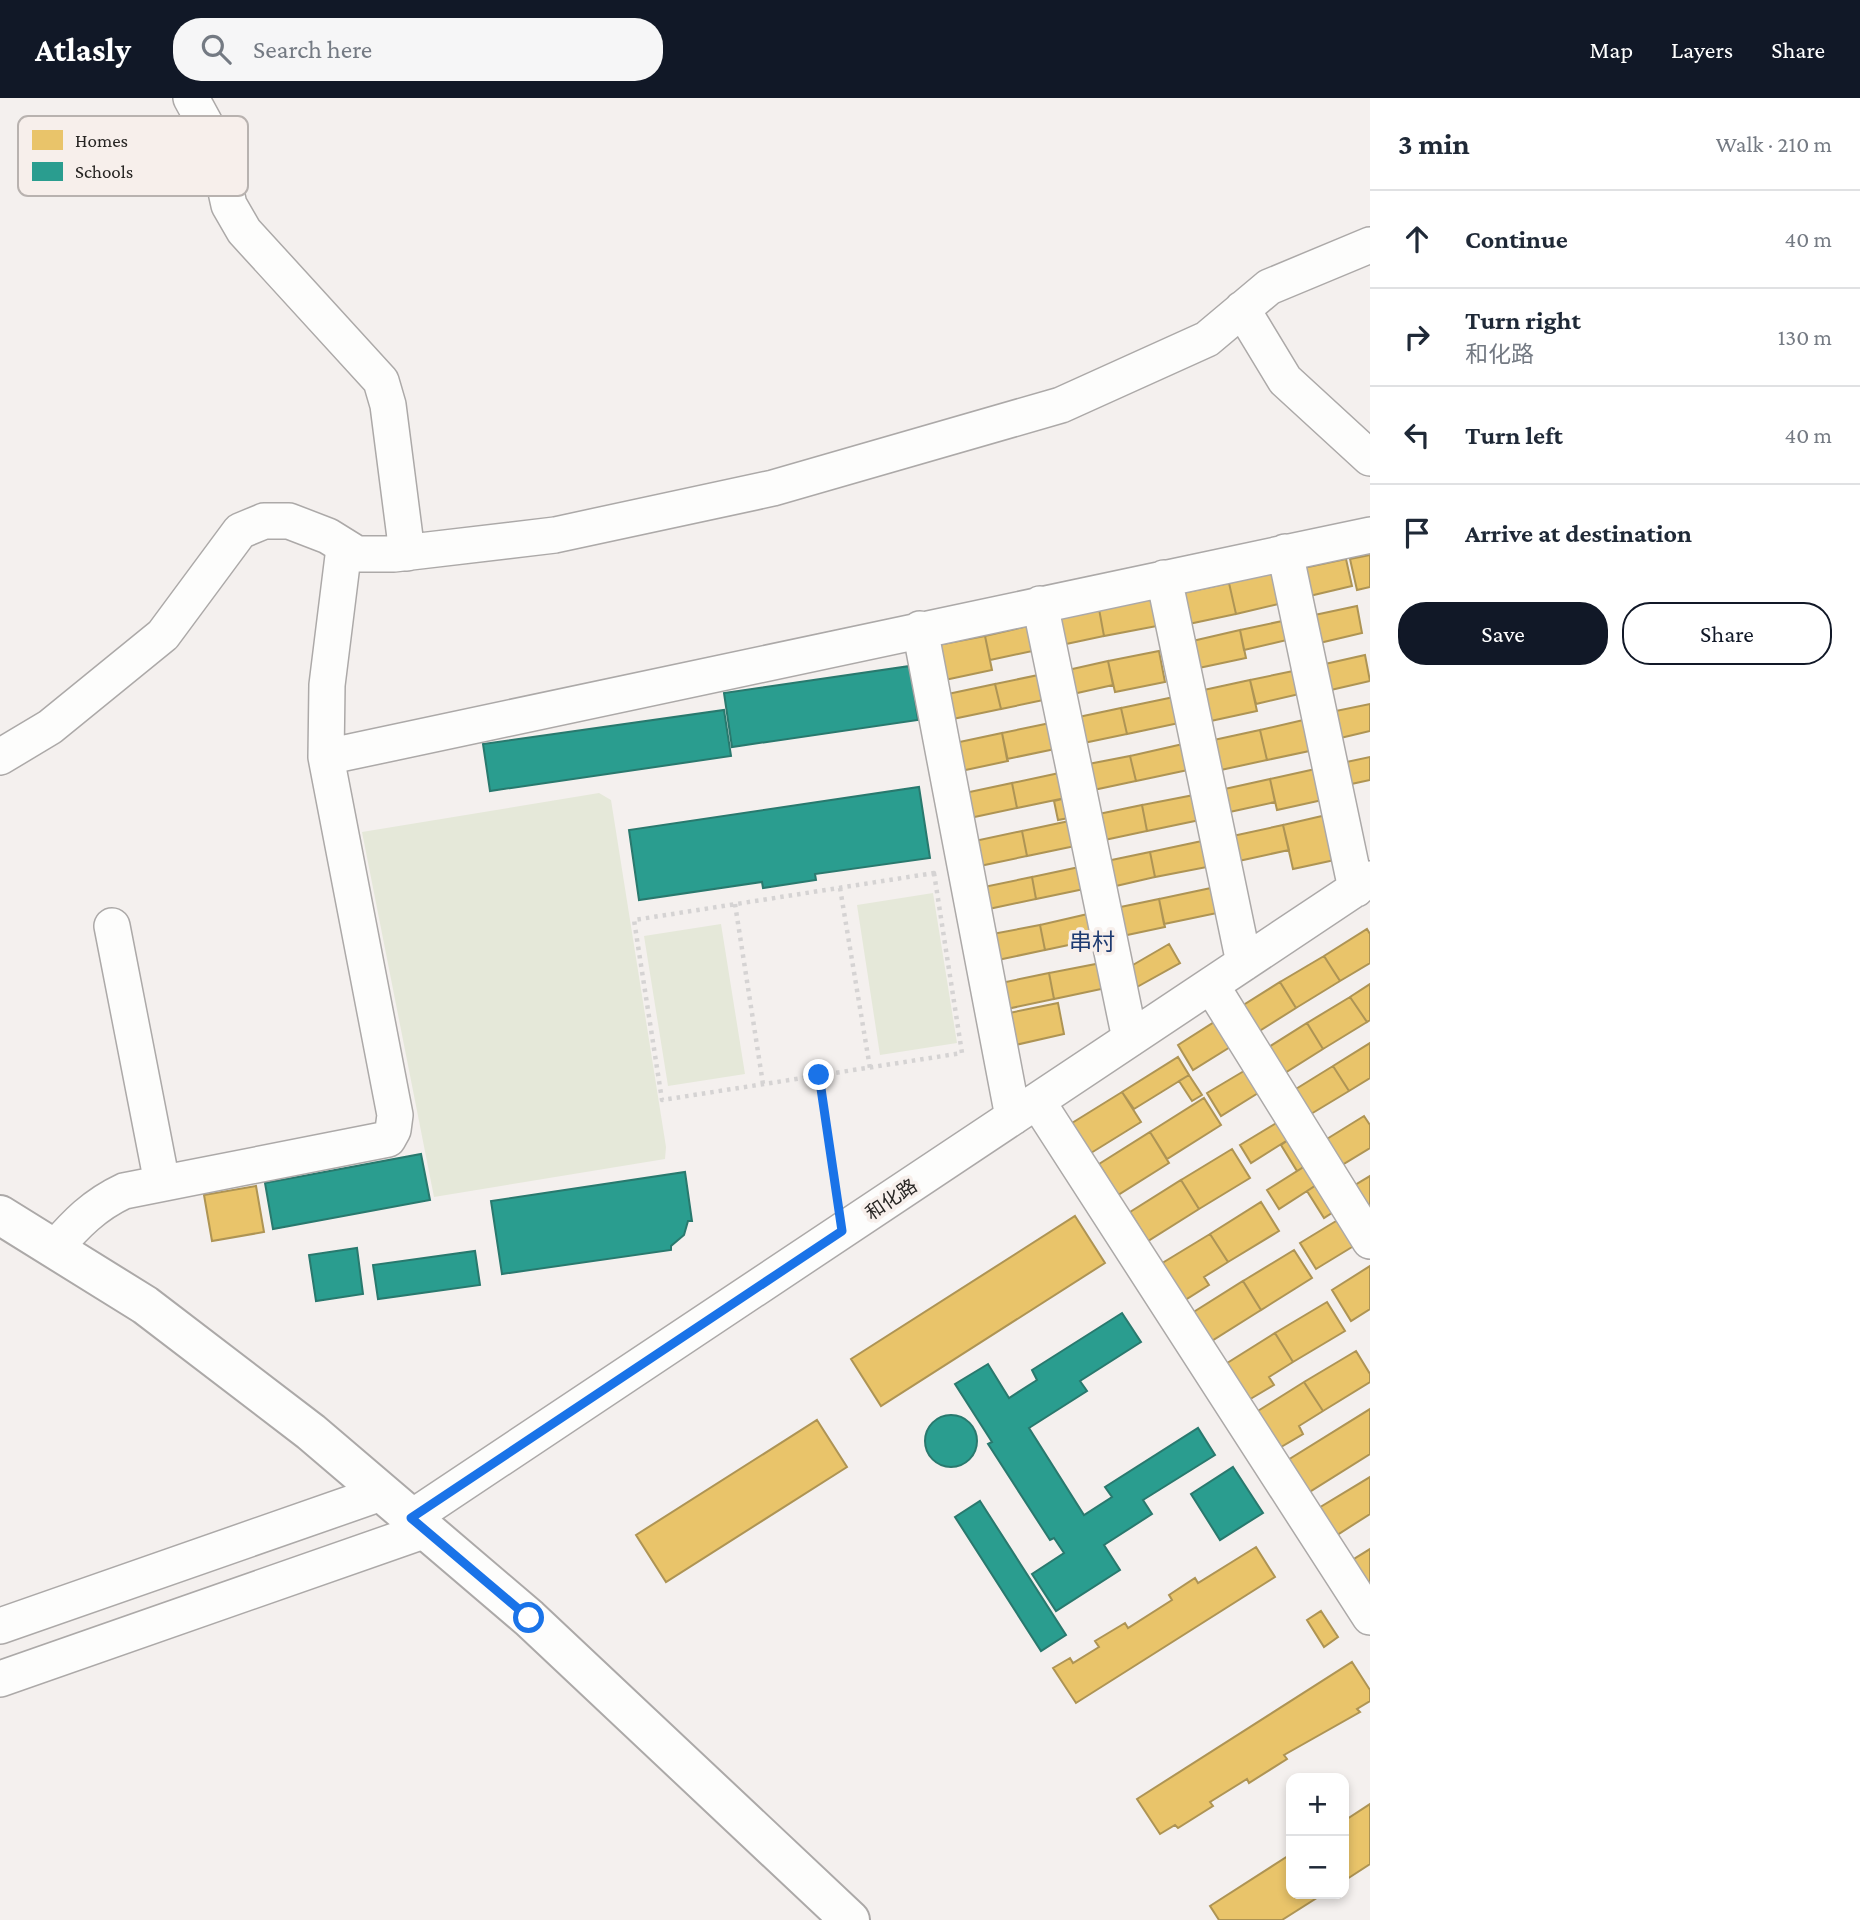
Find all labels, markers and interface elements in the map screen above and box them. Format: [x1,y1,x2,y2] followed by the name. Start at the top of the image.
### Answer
[173,18,663,81] search box
[197,30,235,68] icon: search
[35,31,131,68] text: Atlasly
[253,35,372,64] text: Search here
[1589,36,1633,63] text: Map
[1671,36,1733,63] text: Layers
[1771,36,1825,63] text: Share
[18,116,248,196] legend
[1398,127,1470,160] text: 3 min
[75,130,128,151] text: Homes
[1716,131,1832,157] text: Walk · 210 m
[75,161,133,182] text: Schools
[1398,220,1436,258] icon: ahead
[1465,225,1568,254] text: Continue
[1784,226,1832,252] text: 40 m
[1465,306,1581,335] text: Turn right
[1398,318,1436,356] icon: right
[1778,324,1832,350] text: 130 m
[1465,341,1534,367] text: 和化路
[1398,416,1436,454] icon: left
[1465,421,1563,450] text: Turn left
[1784,422,1832,448] text: 40 m
[1398,514,1436,552] icon: arrive
[1465,519,1692,548] text: Arrive at destination
[1398,602,1608,665] button: Save
[1622,602,1832,665] button: Share
[1069,929,1115,955] district label: 串村
[803,1059,834,1090] route end
[862,1175,921,1224] street label: 和化路
[513,1602,544,1633] route start
[1286,1773,1349,1899] map controls
[1286,1773,1349,1836] button: +
[1286,1836,1349,1899] button: −

